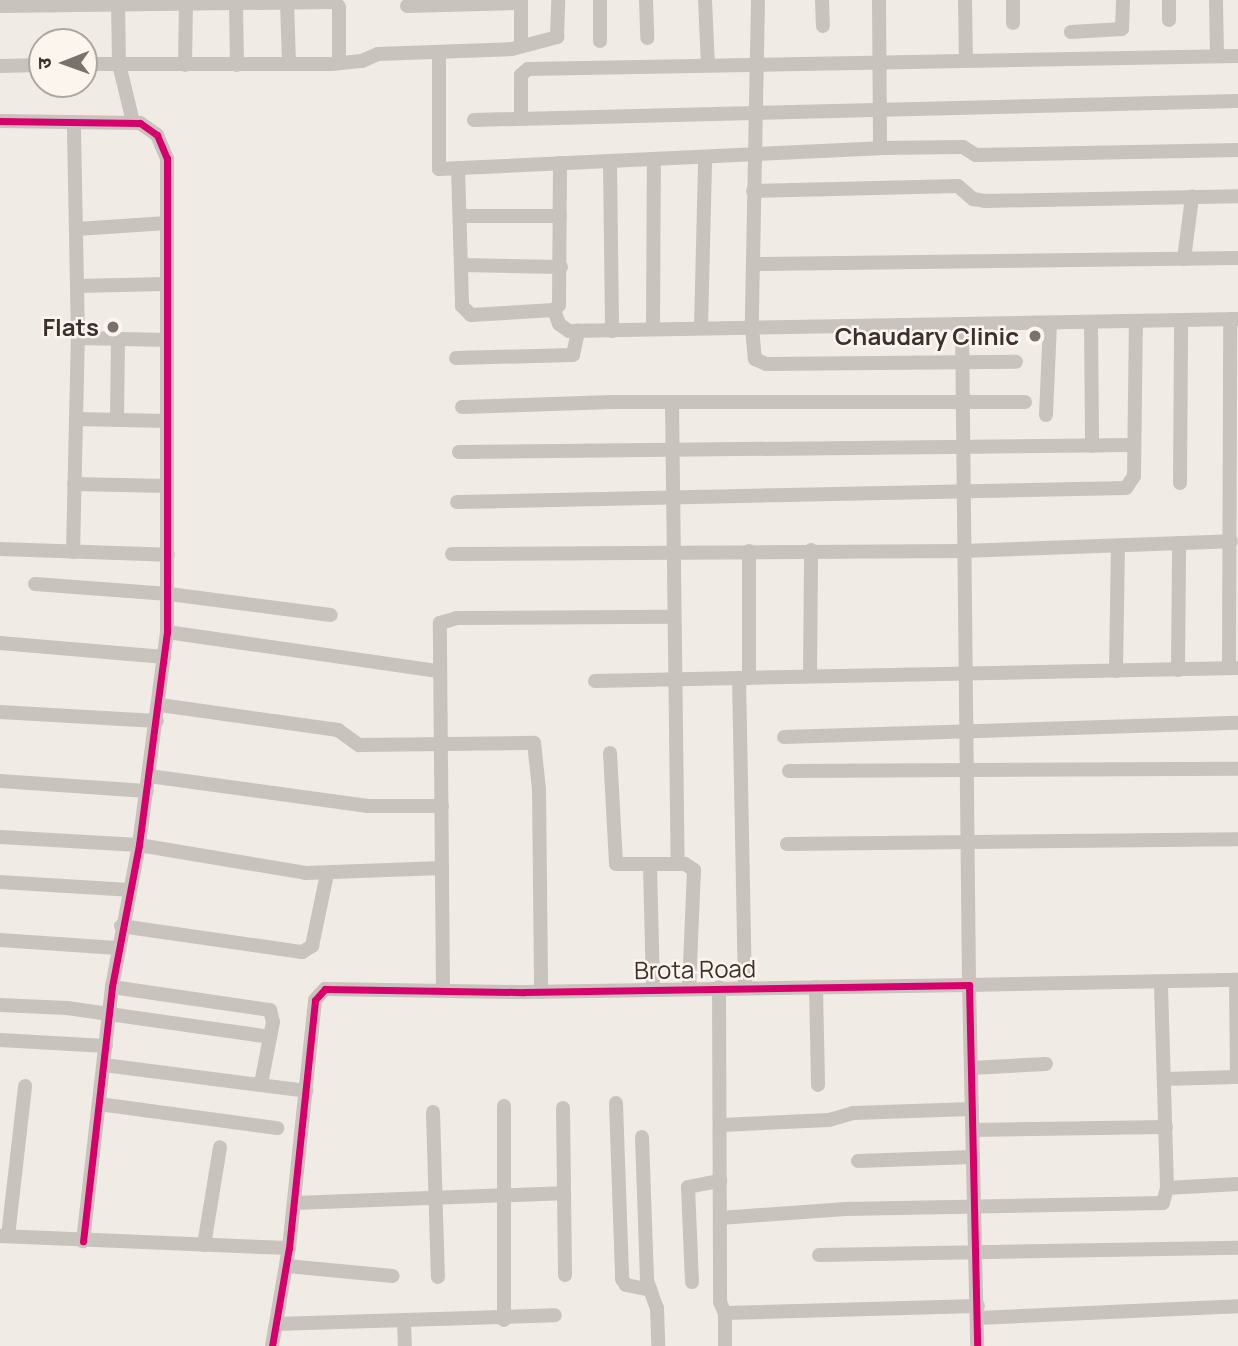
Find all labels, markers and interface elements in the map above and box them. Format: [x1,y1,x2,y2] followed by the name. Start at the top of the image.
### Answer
[28,28,98,98] north arrow
[31,58,57,69] text: उ
[42,313,99,341] place label: Flats
[105,319,121,335] marker: Flats
[835,322,1019,350] place label: Chaudary Clinic
[1025,326,1045,346] marker: Chaudary Clinic
[634,954,756,984] street label: Brota Road

